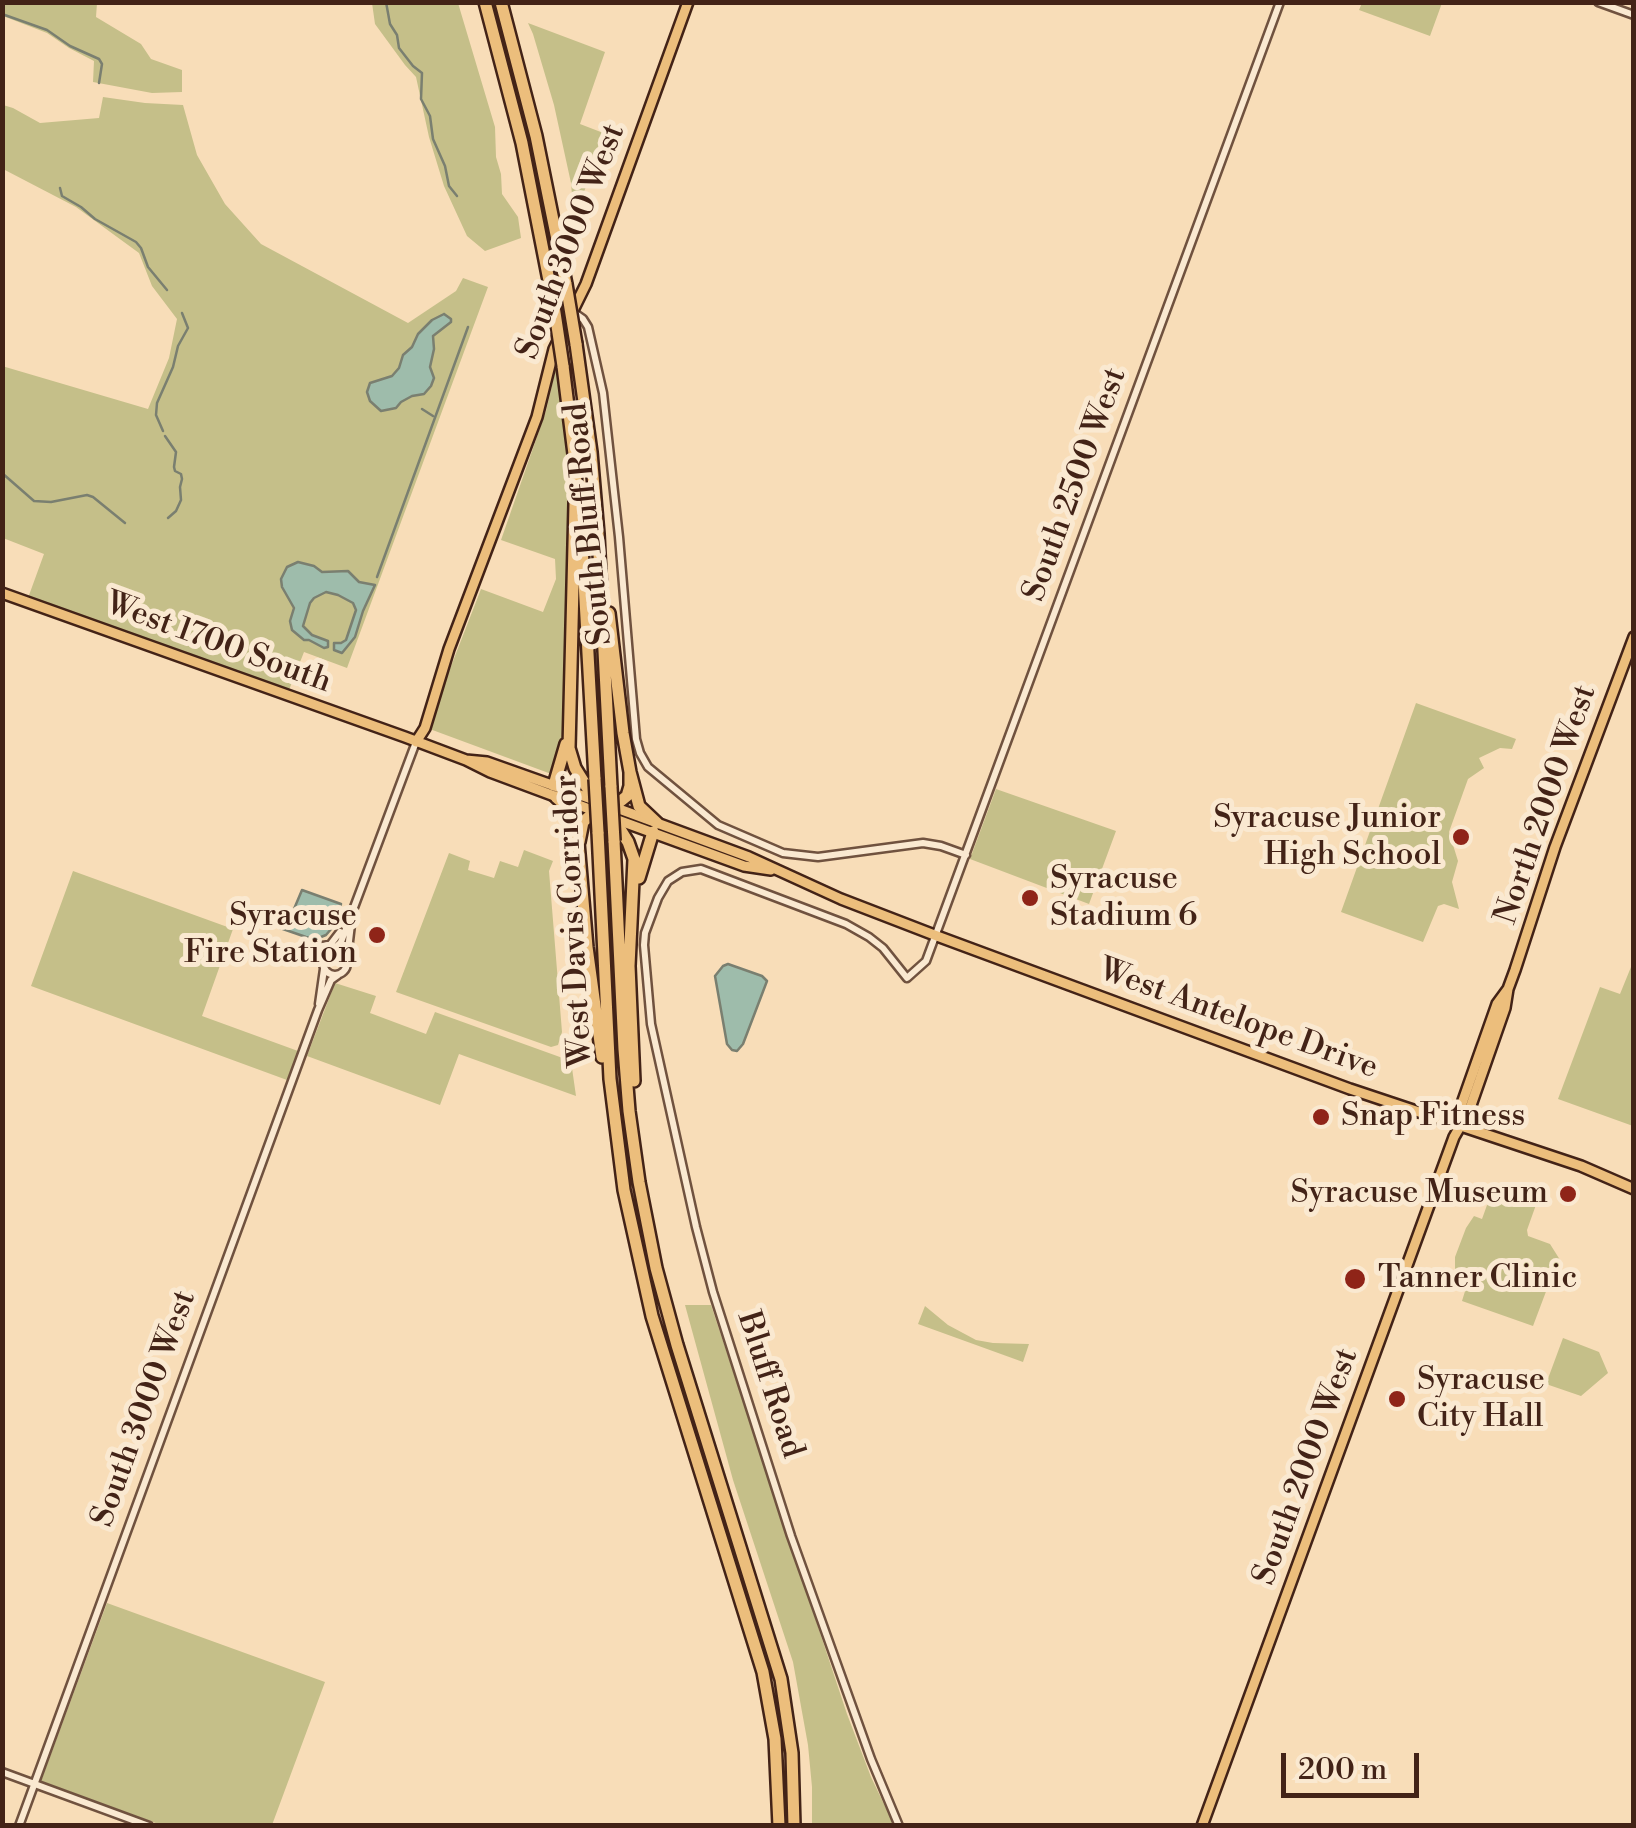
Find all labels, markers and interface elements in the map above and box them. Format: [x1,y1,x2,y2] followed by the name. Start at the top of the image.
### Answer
[510,119,634,365] street label: South 3000 West
[1016,363,1136,607] street label: South 2500 West
[558,401,622,647] street label: South Bluff Road
[100,585,336,703] street label: West 1700 South
[1488,680,1606,930] street label: North 2000 West
[548,774,602,1068] street label: West Davis Corridor
[1213,800,1441,875] place label: Syracuse Junior High School
[1450,826,1472,848] marker: Syracuse Junior High School
[1050,861,1197,936] place label: Syracuse Stadium 6
[1019,887,1041,909] marker: Syracuse Stadium 6
[184,898,357,973] place label: Syracuse Fire Station
[366,924,388,946] marker: Syracuse Fire Station
[1093,952,1383,1088] street label: West Antelope Drive
[1341,1098,1525,1136] place label: Snap Fitness
[1310,1106,1332,1128] marker: Snap Fitness
[1291,1175,1548,1213] place label: Syracuse Museum
[1557,1183,1579,1205] marker: Syracuse Museum
[1378,1260,1577,1298] place label: Tanner Clinic
[1342,1266,1368,1292] marker: Tanner Clinic
[84,1286,206,1532] street label: South 3000 West
[727,1307,811,1463] street label: Bluff Road
[1246,1343,1368,1591] street label: South 2000 West
[1417,1362,1545,1437] place label: Syracuse City Hall
[1386,1388,1408,1410] marker: Syracuse City Hall
[1286,1733,1424,1795] scale bar
[1298,1751,1387,1789] text: 200 m

